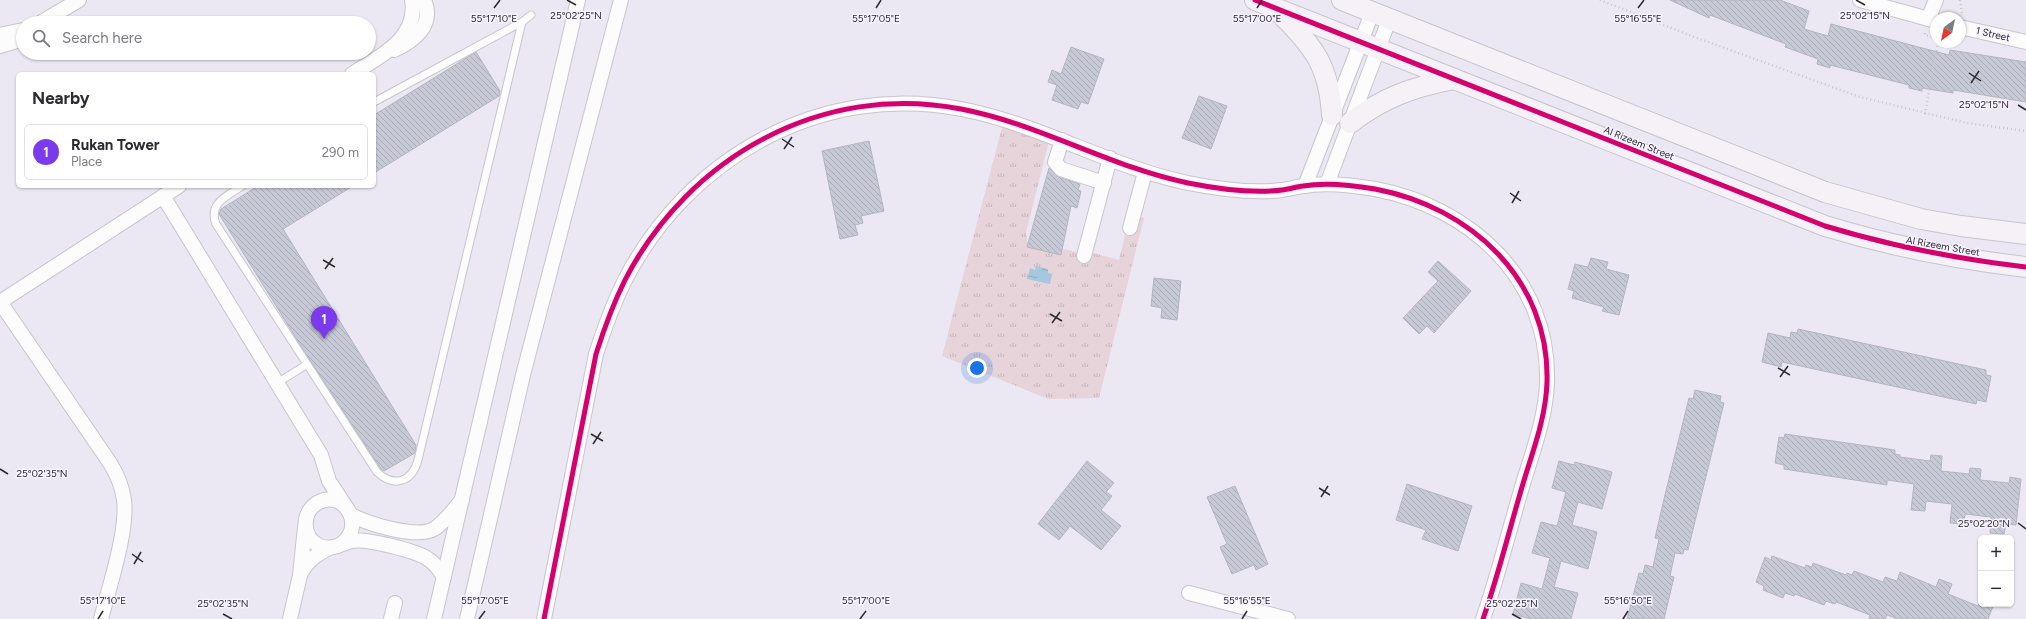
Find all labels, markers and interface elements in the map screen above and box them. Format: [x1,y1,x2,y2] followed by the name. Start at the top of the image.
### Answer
[550,9,602,22] text: 25°02'25"N
[1840,9,1890,22] text: 25°02'15"N
[471,12,517,25] text: 55°17'10"E
[852,12,900,25] text: 55°17'05"E
[1233,12,1281,25] text: 55°17'00"E
[1614,12,1662,25] text: 55°16'55"E
[1930,12,1966,48] north arrow
[16,16,376,60] search box
[1975,24,2012,44] street label: 1 Street
[30,27,52,49] icon: search
[62,29,142,47] text: Search here
[32,88,90,108] text: Nearby
[1959,98,2009,111] text: 25°02'15"N
[1602,123,1676,163] street label: Al Rizeem Street
[71,136,159,154] text: Rukan Tower
[43,145,49,160] text: 1
[322,145,359,160] text: 290 m
[71,154,102,169] text: Place
[1905,233,1981,259] street label: Al Rizeem Street
[311,306,337,339] pin: 1
[967,358,987,378] your location
[16,467,68,480] text: 25°02'35"N
[1958,517,2010,530] text: 25°02'20"N
[1978,535,2014,607] map controls
[1978,535,2014,571] button: +
[1978,571,2014,607] button: −
[80,594,126,607] text: 55°17'10"E
[461,594,509,607] text: 55°17'05"E
[842,594,890,607] text: 55°17'00"E
[1223,594,1271,607] text: 55°16'55"E
[1604,594,1652,607] text: 55°16'50"E
[197,597,249,610] text: 25°02'35"N
[1486,597,1538,610] text: 25°02'25"N

